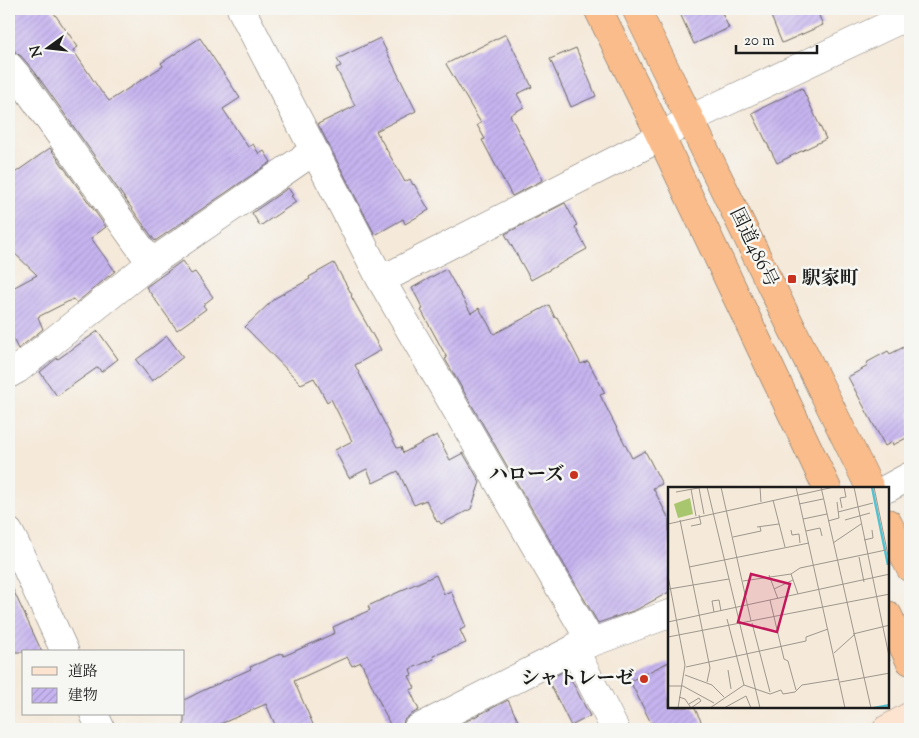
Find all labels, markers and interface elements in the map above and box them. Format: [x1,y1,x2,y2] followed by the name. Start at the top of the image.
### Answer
[22,22,72,72] north arrow
[736,22,818,54] scale bar
[744,31,775,52] text: 20 m
[26,43,48,59] text: N
[722,204,784,292] street label: 国道486号
[802,266,859,293] place label: 駅家町
[786,273,798,285] marker: 駅家町
[489,462,564,489] place label: ハローズ
[568,469,580,481] marker: ハローズ
[668,487,889,708] inset map
[22,650,185,716] legend
[68,662,98,683] text: 道路
[521,666,634,693] place label: シャトレーゼ
[638,673,650,685] marker: シャトレーゼ
[68,686,98,707] text: 建物

